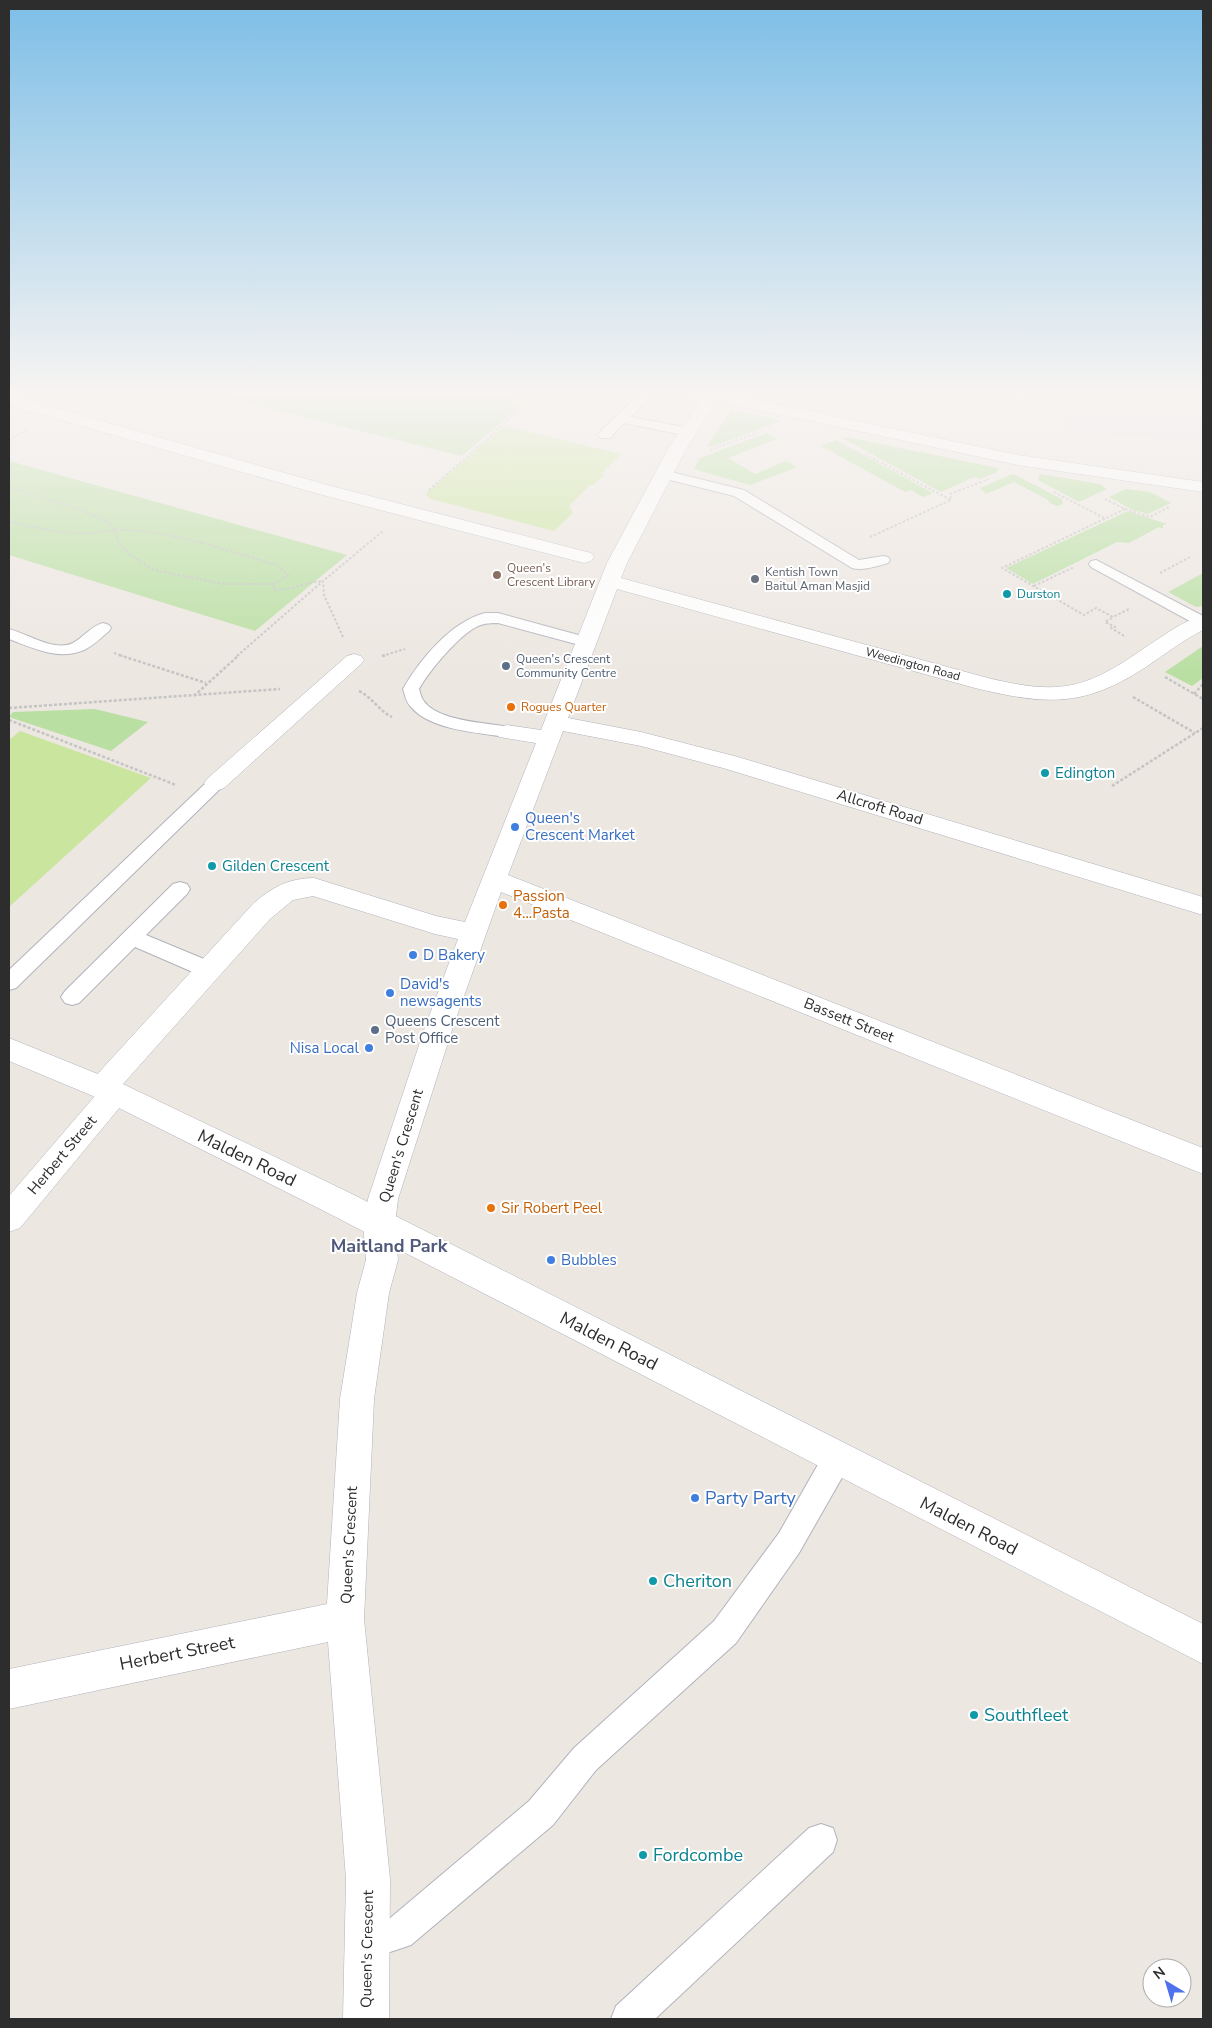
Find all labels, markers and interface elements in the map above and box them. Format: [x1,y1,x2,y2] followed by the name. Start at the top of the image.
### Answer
[507,560,596,590] place label: Queen's Crescent Library
[765,564,870,594] place label: Kentish Town Baitul Aman Masjid
[491,569,503,581] marker: Queen's Crescent Library
[749,573,761,585] marker: Kentish Town Baitul Aman Masjid
[1017,586,1060,602] place label: Durston
[1001,588,1013,600] marker: Durston
[864,644,962,684] street label: Weedington Road
[516,651,616,681] place label: Queen's Crescent Community Centre
[500,660,512,672] marker: Queen's Crescent Community Centre
[521,699,607,715] place label: Rogues Quarter
[505,701,517,713] marker: Rogues Quarter
[1055,763,1115,783] place label: Edington
[1039,767,1051,779] marker: Edington
[835,784,925,830] street label: Allcroft Road
[525,808,635,845] place label: Queen's Crescent Market
[509,821,521,833] marker: Queen's Crescent Market
[222,856,330,876] place label: Gilden Crescent
[206,860,218,872] marker: Gilden Crescent
[513,886,570,923] place label: Passion 4...Pasta
[497,899,509,911] marker: Passion 4...Pasta
[423,945,485,965] place label: D Bakery
[407,949,419,961] marker: D Bakery
[400,974,482,1011] place label: David's newsagents
[384,987,396,999] marker: David's newsagents
[801,993,898,1047] street label: Bassett Street
[385,1011,500,1048] place label: Queens Crescent Post Office
[369,1024,381,1036] marker: Queens Crescent Post Office
[290,1038,360,1058] place label: Nisa Local
[363,1042,375,1054] marker: Nisa Local
[374,1086,428,1205] street label: Queen's Crescent
[23,1111,101,1199] street label: Herbert Street
[194,1124,300,1192] street label: Malden Road
[501,1198,603,1218] place label: Sir Robert Peel
[485,1202,497,1214] marker: Sir Robert Peel
[331,1234,448,1258] district label: Maitland Park
[561,1250,617,1270] place label: Bubbles
[545,1254,557,1266] marker: Bubbles
[556,1306,662,1376] street label: Malden Road
[336,1485,362,1604] street label: Queen's Crescent
[705,1486,797,1510] place label: Party Party
[916,1491,1022,1561] street label: Malden Road
[689,1492,701,1504] marker: Party Party
[663,1569,732,1593] place label: Cheriton
[647,1575,659,1587] marker: Cheriton
[117,1630,237,1676] street label: Herbert Street
[984,1703,1069,1727] place label: Southfleet
[968,1709,980,1721] marker: Southfleet
[653,1843,743,1867] place label: Fordcombe
[637,1849,649,1861] marker: Fordcombe
[356,1889,378,2008] street label: Queen's Crescent
[1142,1958,1192,2008] north arrow
[1149,1962,1169,1984] text: N

